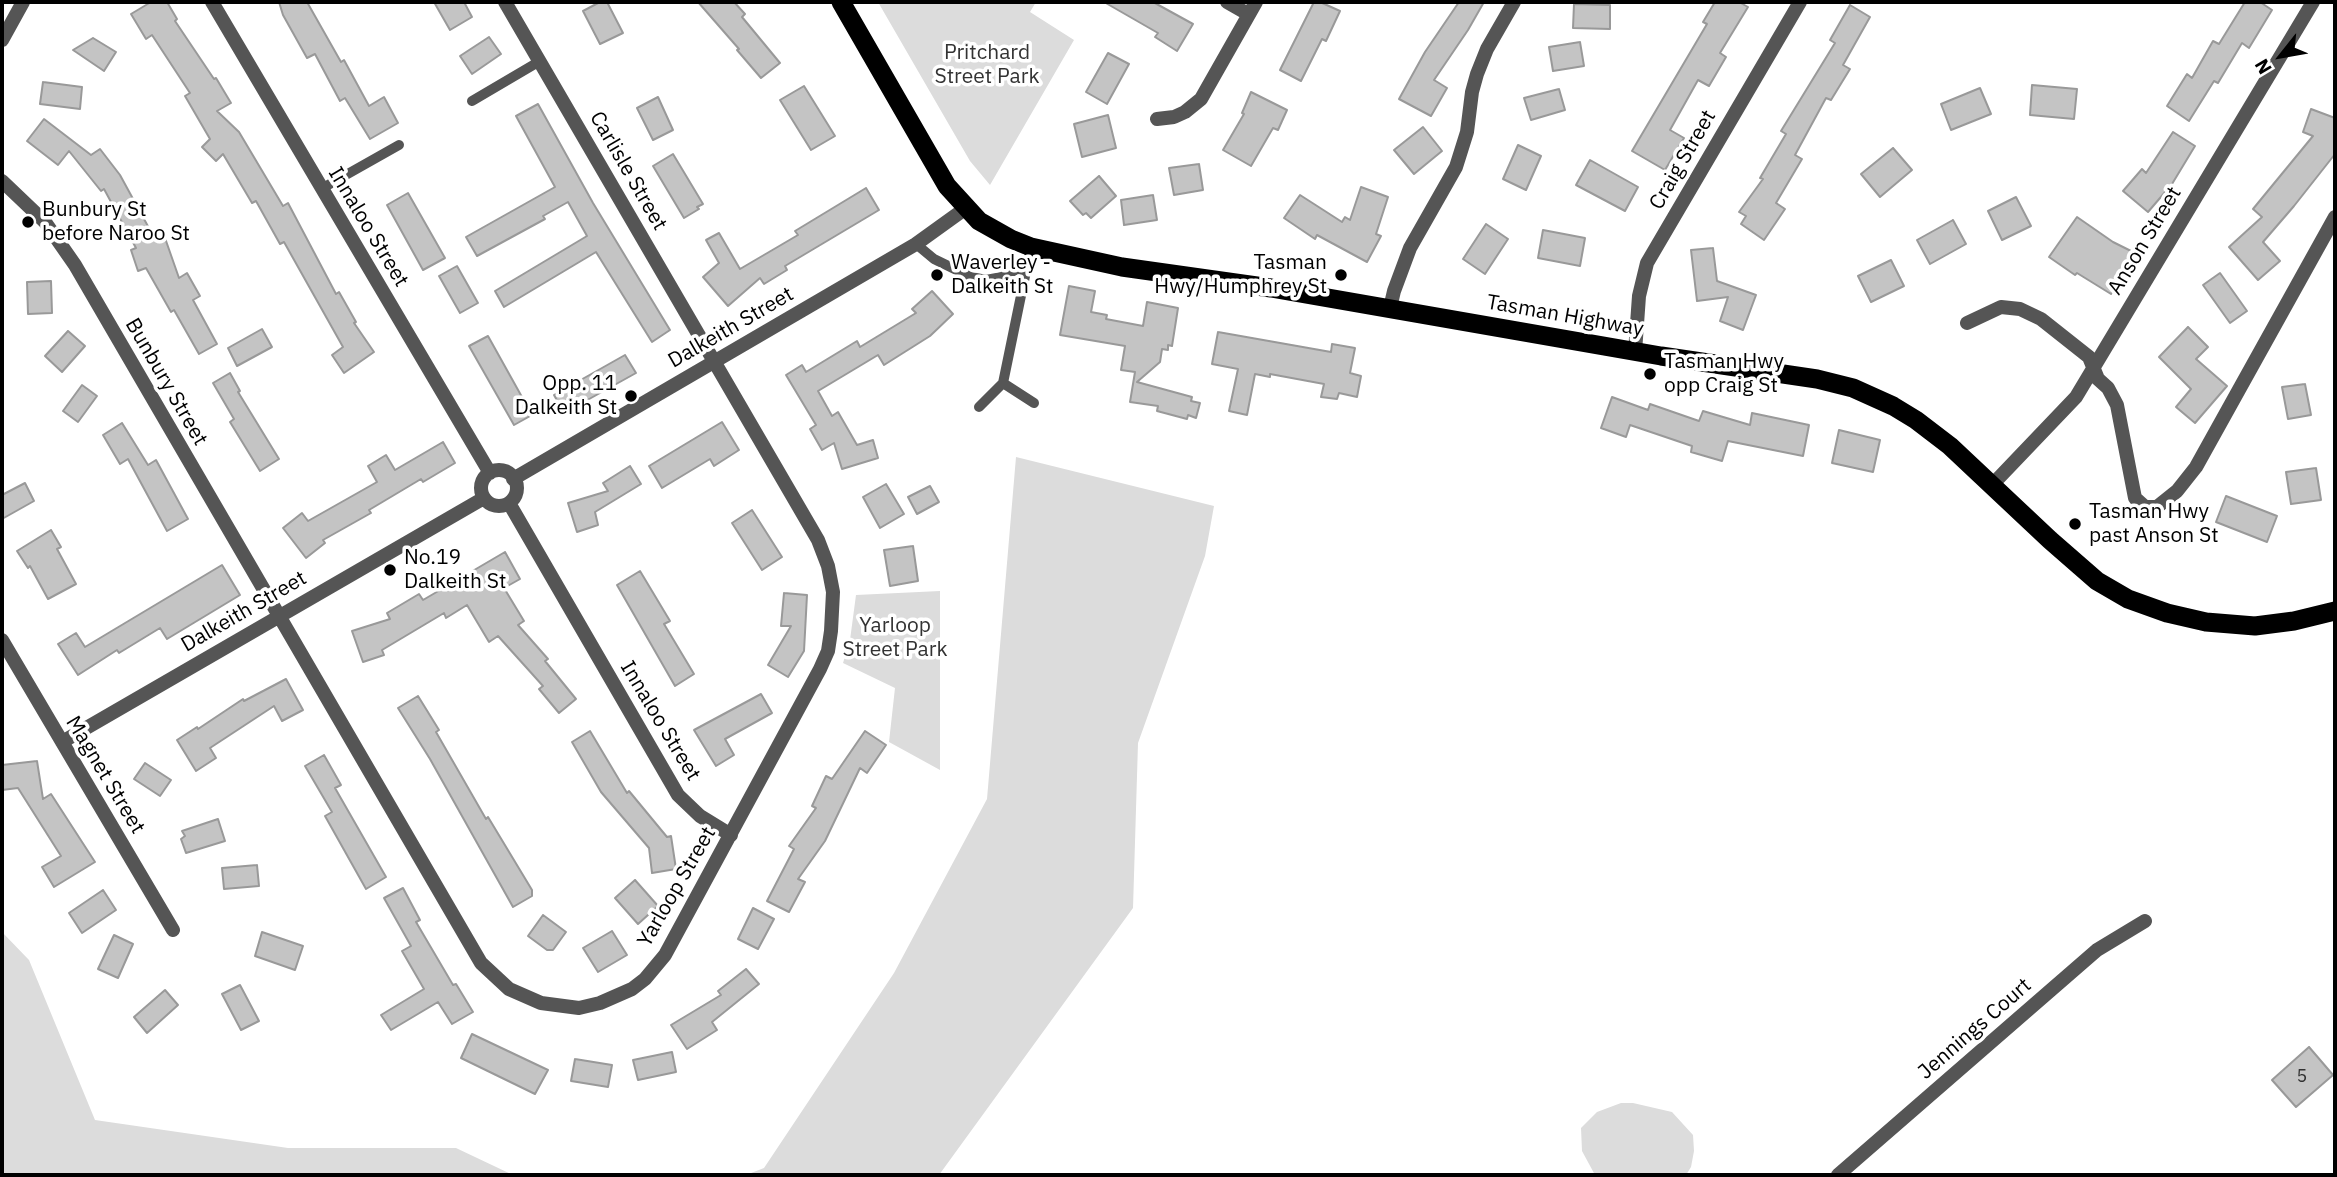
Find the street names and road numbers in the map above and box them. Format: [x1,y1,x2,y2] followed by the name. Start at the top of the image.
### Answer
[1644,106,1722,214] street label: Craig Street
[584,107,672,235] street label: Carlisle Street
[322,163,414,291] street label: Innaloo Street
[2103,182,2187,300] street label: Anson Street
[664,282,798,374] street label: Dalkeith Street
[1485,290,1645,342] street label: Tasman Highway
[119,314,213,450] street label: Bunbury Street
[177,566,311,658] street label: Dalkeith Street
[614,657,706,785] street label: Innaloo Street
[60,712,150,838] street label: Magnet Street
[633,823,721,951] street label: Yarloop Street
[1913,973,2037,1085] street label: Jennings Court

